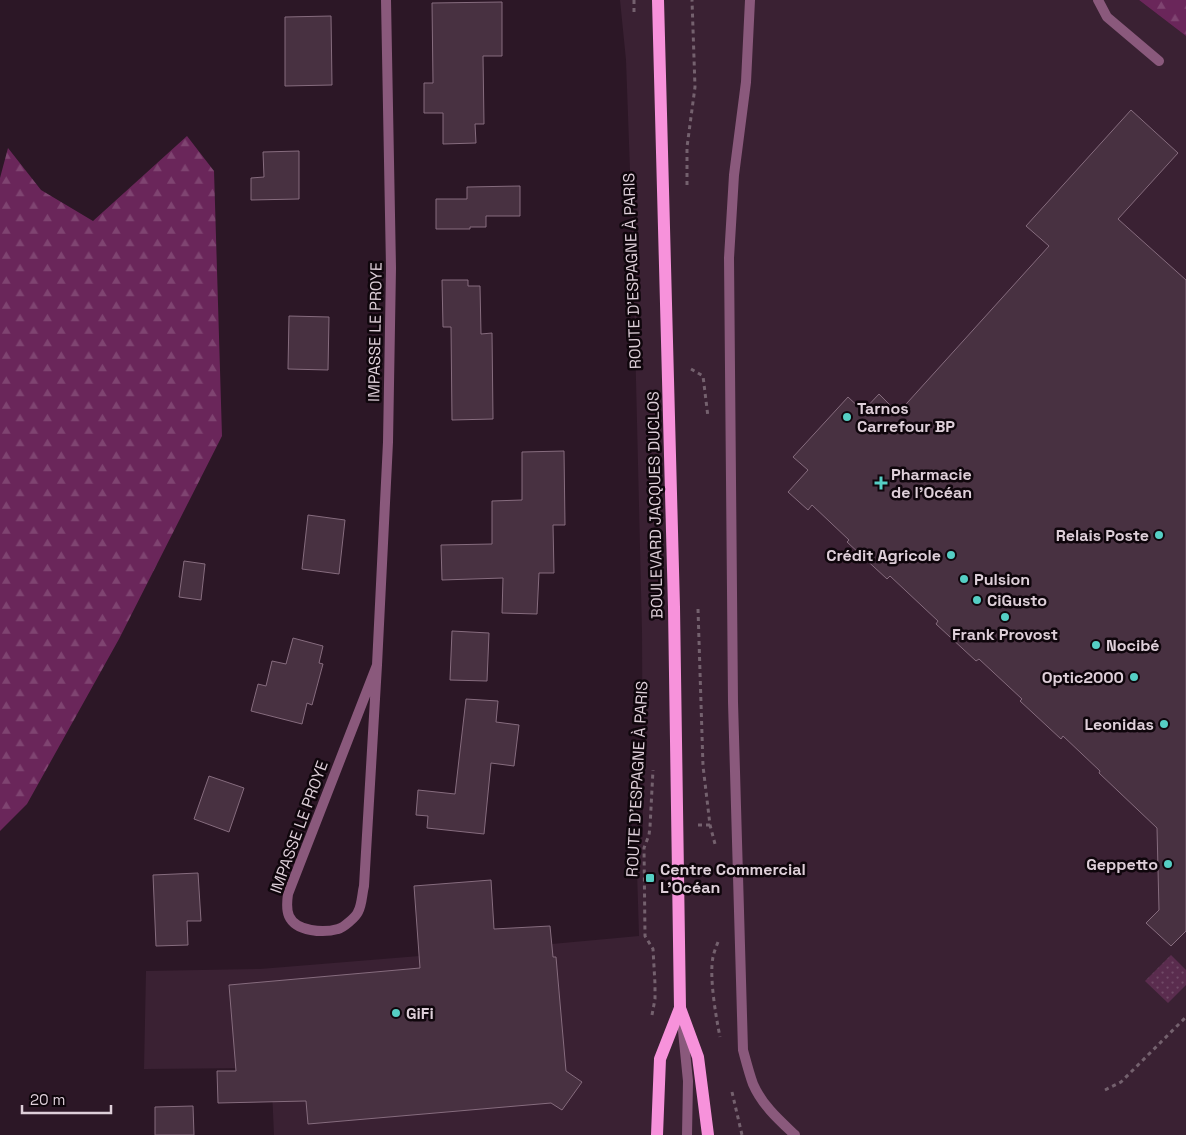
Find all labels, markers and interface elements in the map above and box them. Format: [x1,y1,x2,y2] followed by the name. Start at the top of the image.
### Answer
[618,172,646,370] street label: ROUTE D'ESPAGNE À PARIS
[363,262,387,402] street label: IMPASSE LE PROYE
[643,391,667,619] street label: BOULEVARD JACQUES DUCLOS
[857,398,955,437] place label: Tarnos Carrefour BP
[841,411,853,423] marker: Tarnos Carrefour BP
[891,464,972,503] place label: Pharmacie de l'Océan
[875,477,887,489] marker: Pharmacie de l'Océan
[1056,525,1149,546] place label: Relais Poste
[1153,529,1165,541] marker: Relais Poste
[826,545,941,566] place label: Crédit Agricole
[945,549,957,561] marker: Crédit Agricole
[974,569,1030,590] place label: Pulsion
[958,573,970,585] marker: Pulsion
[987,590,1047,611] place label: CiGusto
[971,594,983,606] marker: CiGusto
[999,611,1011,623] marker: Frank Provost
[952,624,1058,645] place label: Frank Provost
[1106,635,1160,656] place label: Nocibé
[1090,639,1102,651] marker: Nocibé
[1042,667,1124,688] place label: Optic2000
[1128,671,1140,683] marker: Optic2000
[621,680,653,878] street label: ROUTE D'ESPAGNE À PARIS
[1084,714,1154,735] place label: Leonidas
[1158,718,1170,730] marker: Leonidas
[265,758,333,896] street label: IMPASSE LE PROYE
[1086,854,1158,875] place label: Geppetto
[1162,858,1174,870] marker: Geppetto
[660,859,806,898] place label: Centre Commercial L'Océan
[644,872,656,884] marker: Centre Commercial L'Océan
[406,1003,434,1024] place label: GiFi
[390,1007,402,1019] marker: GiFi
[22,1082,111,1114] scale bar
[30,1090,65,1109] text: 20 m

